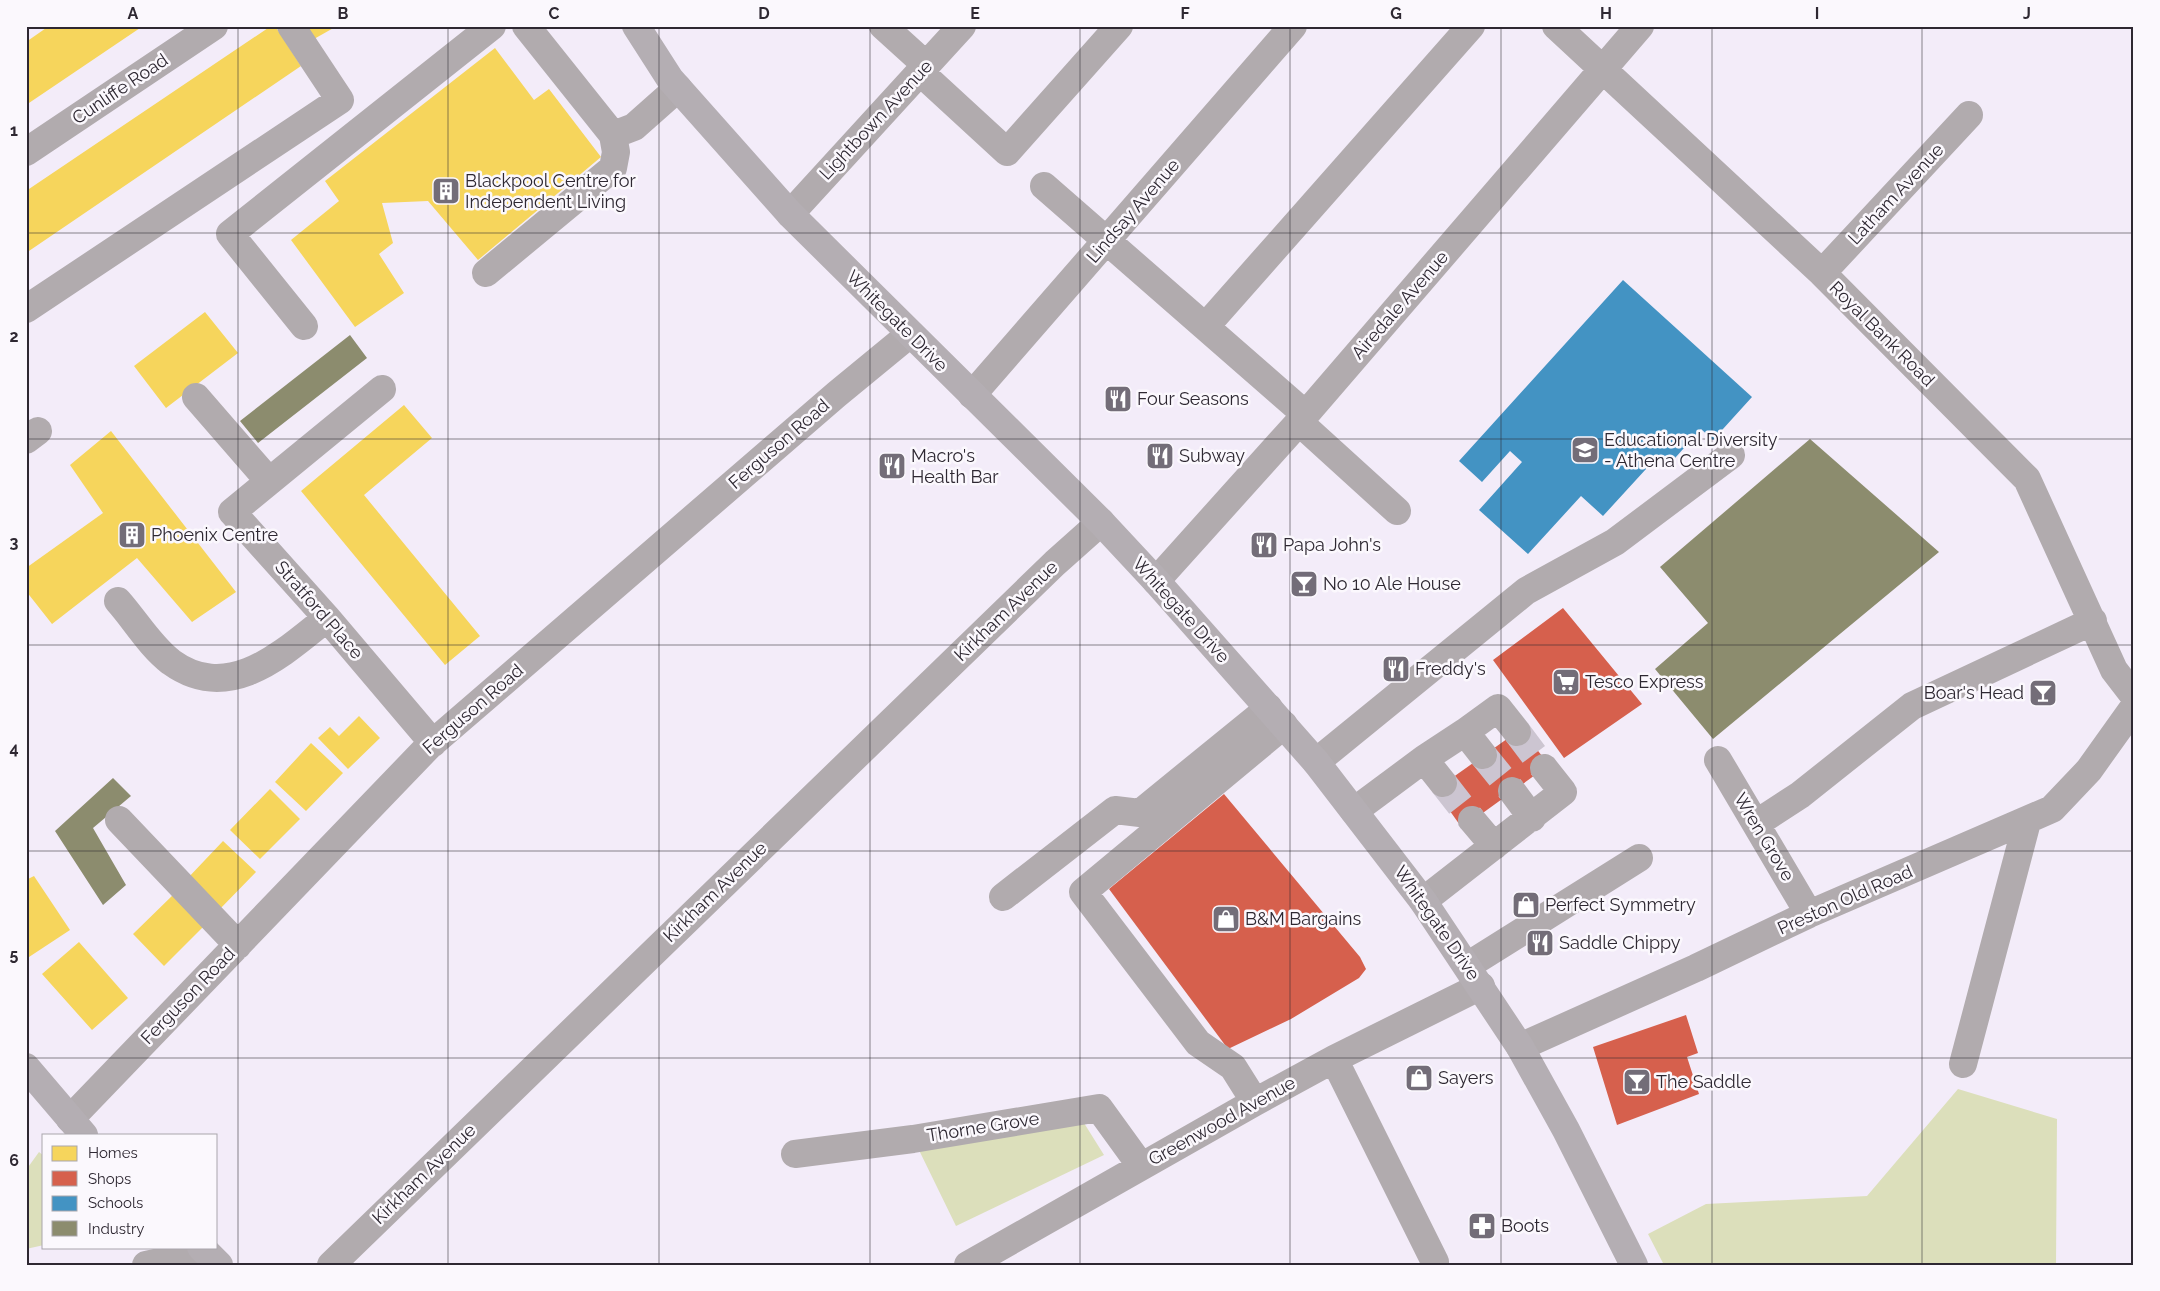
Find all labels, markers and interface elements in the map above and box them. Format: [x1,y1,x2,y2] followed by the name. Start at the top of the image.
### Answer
[128,4,139,23] text: A
[338,4,349,23] text: B
[549,4,560,23] text: C
[758,4,770,23] text: D
[970,4,980,23] text: E
[1180,4,1190,23] text: F
[1390,4,1402,23] text: G
[1600,4,1612,23] text: H
[1815,4,1819,23] text: I
[2023,4,2031,23] text: J
[68,49,172,128] street label: Cunliffe Road
[815,55,937,184] street label: Lightbown Avenue
[10,121,18,140] text: 1
[1844,139,1948,248] street label: Latham Avenue
[1082,154,1184,267] street label: Lindsay Avenue
[465,170,636,212] place label: Blackpool Centre for Independent Living
[431,176,461,206] building icon: Blackpool Centre for Independent Living
[1347,246,1453,363] street label: Airedale Avenue
[842,266,953,376] street label: Whitegate Drive
[1826,277,1939,390] street label: Royal Bank Road
[9,327,19,346] text: 2
[1103,384,1133,414] restaurant icon: Four Seasons
[1137,388,1249,409] place label: Four Seasons
[724,394,833,493] street label: Ferguson Road
[1604,429,1778,471] place label: Educational Diversity - Athena Centre
[1570,435,1600,465] school or university icon: Educational Diversity - Athena Centre
[1145,441,1175,471] restaurant icon: Subway
[911,445,999,487] place label: Macro's Health Bar
[1179,445,1245,466] place label: Subway
[877,451,907,481] restaurant icon: Macro's Health Bar
[117,520,147,550] building icon: Phoenix Centre
[151,524,278,545] place label: Phoenix Centre
[1249,530,1279,560] restaurant icon: Papa John's
[10,533,19,552] text: 3
[1283,534,1381,555] place label: Papa John's
[1129,553,1234,667] street label: Whitegate Drive
[271,556,368,663] street label: Stratford Place
[950,556,1062,665] street label: Kirkham Avenue
[1289,569,1319,599] bar icon: No 10 Ale House
[1323,573,1461,594] place label: No 10 Ale House
[1381,654,1411,684] restaurant icon: Freddy's
[1415,658,1486,679] place label: Freddy's
[418,659,527,758] street label: Ferguson Road
[1551,667,1581,697] supermarket icon: Tesco Express
[1585,671,1704,692] place label: Tesco Express
[2028,678,2058,708] bar icon: Boar's Head
[1924,682,2024,703] place label: Boar's Head
[9,739,19,758] text: 4
[1730,789,1799,885] street label: Wren Grove
[659,837,771,946] street label: Kirkham Avenue
[1774,860,1916,939] street label: Preston Old Road
[1390,862,1485,984] street label: Whitegate Drive
[1511,890,1541,920] shop icon: Perfect Symmetry
[1545,894,1696,915] place label: Perfect Symmetry
[1211,904,1241,934] shop icon: B&M Bargains
[1245,908,1362,929] place label: B&M Bargains
[1525,928,1555,958] restaurant icon: Saddle Chippy
[1559,932,1681,953] place label: Saddle Chippy
[136,943,239,1048] street label: Ferguson Road
[10,945,19,964] text: 5
[1404,1063,1434,1093] shop icon: Sayers
[1438,1067,1494,1088] place label: Sayers
[1622,1067,1652,1097] bar icon: The Saddle
[1145,1071,1299,1170] street label: Greenwood Avenue
[1656,1071,1752,1092] place label: The Saddle
[925,1107,1041,1146] street label: Thorne Grove
[368,1119,480,1228] street label: Kirkham Avenue
[42,1134,218,1248] legend
[88,1144,138,1162] text: Homes
[9,1151,19,1170] text: 6
[88,1170,131,1188] text: Shops
[88,1194,143,1212] text: Schools
[1467,1211,1497,1241] pharmacy icon: Boots
[1501,1215,1549,1236] place label: Boots
[88,1220,144,1238] text: Industry

